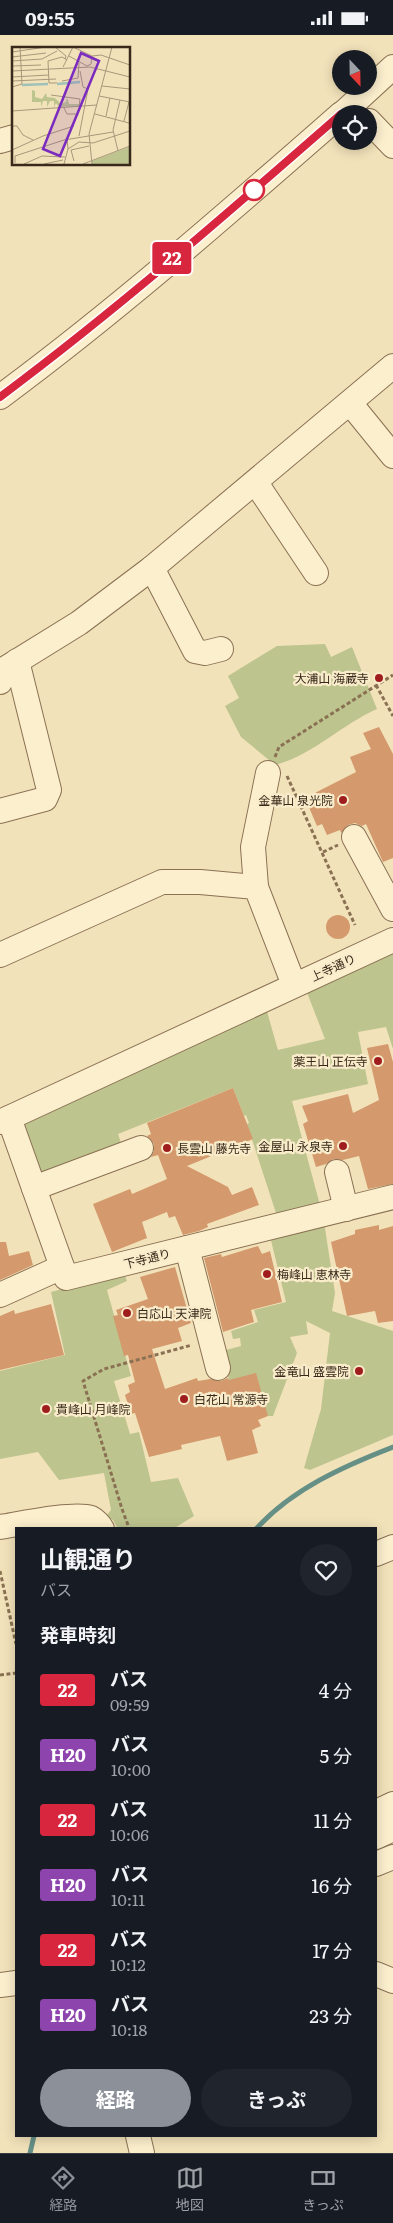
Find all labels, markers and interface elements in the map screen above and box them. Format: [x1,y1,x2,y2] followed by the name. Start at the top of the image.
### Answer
[25,4,75,32] text: 09:55
[12,47,130,165] inset map
[332,50,378,95] north arrow
[332,50,377,150] map controls
[332,105,377,150] button: locate
[243,179,265,201] unlabelled marker
[150,242,194,274] line badge: 22
[162,244,182,271] text: 22
[295,669,369,687] place label: 大浦山 海蔵寺
[373,672,385,684] marker: 大浦山 海蔵寺
[259,791,333,809] place label: 金華山 泉光院
[337,794,349,806] marker: 金華山 泉光院
[307,949,359,985] street label: 上寺通り
[294,1052,368,1070] place label: 薬王山 正伝寺
[372,1055,384,1067] marker: 薬王山 正伝寺
[259,1137,333,1155] place label: 金屋山 永泉寺
[177,1139,251,1157] place label: 長雲山 藤先寺
[337,1140,349,1152] marker: 金屋山 永泉寺
[161,1142,173,1154] marker: 長雲山 藤先寺
[122,1243,172,1273] street label: 下寺通り
[277,1265,351,1283] place label: 梅峰山 恵林寺
[261,1268,273,1280] marker: 梅峰山 恵林寺
[137,1304,211,1322] place label: 白応山 天津院
[121,1307,133,1319] marker: 白応山 天津院
[275,1362,349,1380] place label: 金竜山 盛雲院
[353,1365,365,1377] marker: 金竜山 盛雲院
[194,1390,268,1408] place label: 白花山 常源寺
[178,1393,190,1405] marker: 白花山 常源寺
[56,1400,130,1418] place label: 貴峰山 月峰院
[40,1403,52,1415] marker: 貴峰山 月峰院
[40,1540,136,1575] text: 山観通り
[300,1544,352,1596] button: heart
[40,1577,72,1601] text: バス
[40,1620,116,1648] text: 発車時刻
[110,1664,148,1692] text: バス
[58,1676,77,1703] text: 22
[319,1676,352,1704] text: 4 分
[110,1692,149,1716] text: 09:59
[111,1729,149,1757] text: バス
[50,1741,86,1768] text: H20
[320,1741,352,1769] text: 5 分
[111,1757,151,1781] text: 10:00
[110,1794,148,1822] text: バス
[58,1806,77,1833] text: 22
[314,1806,352,1834] text: 11 分
[110,1822,149,1846] text: 10:06
[111,1859,149,1887] text: バス
[50,1871,86,1898] text: H20
[311,1871,352,1899] text: 16 分
[111,1887,145,1911] text: 10:11
[110,1924,148,1952] text: バス
[58,1936,77,1963] text: 22
[312,1936,352,1964] text: 17 分
[110,1952,146,1976] text: 10:12
[111,1989,149,2017] text: バス
[50,2001,86,2028] text: H20
[309,2001,352,2029] text: 23 分
[111,2017,147,2041] text: 10:18
[40,2069,191,2127] button: 経路
[201,2069,352,2127] button: きっぷ
[49,2164,77,2214] tab: 経路
[176,2164,204,2214] tab: 地図
[302,2164,344,2214] tab: きっぷ

